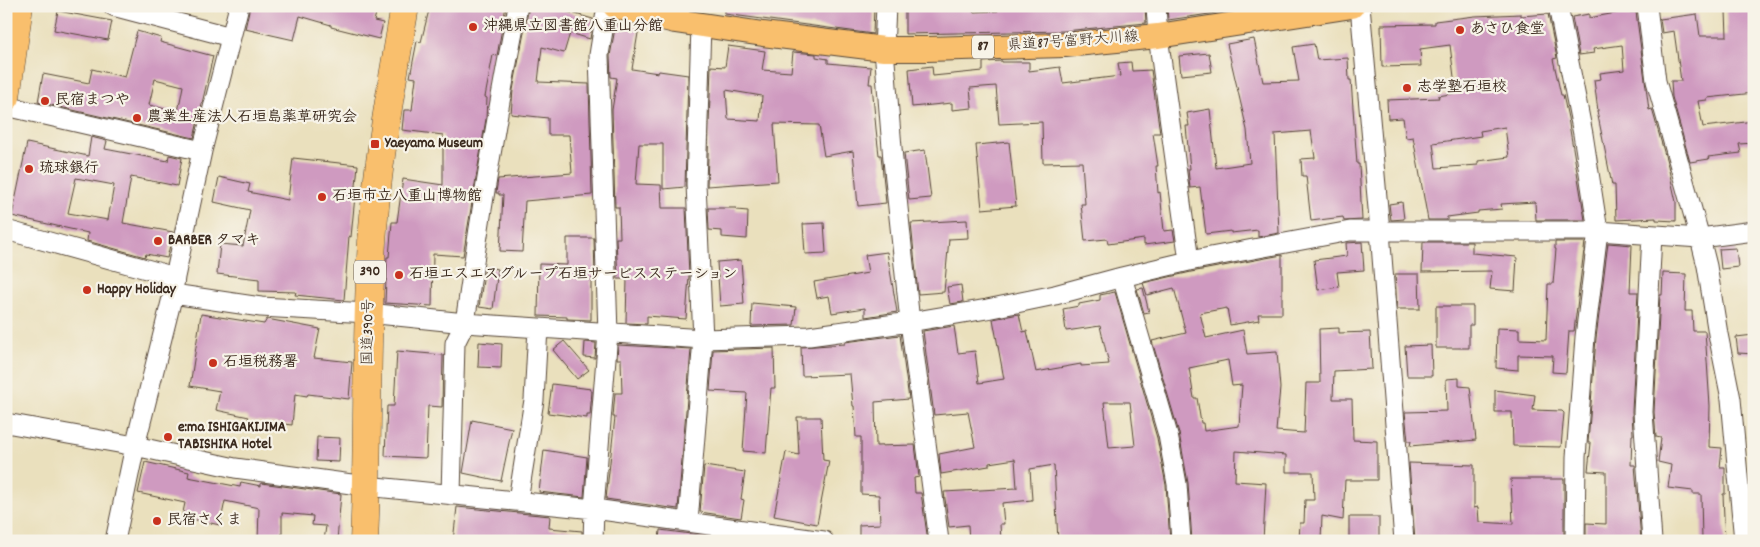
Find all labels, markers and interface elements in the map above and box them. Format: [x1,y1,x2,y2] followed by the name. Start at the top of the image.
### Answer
[483,16,663,38] place label: 沖縄県立図書館八重山分館
[1470,19,1545,41] place label: あさひ食堂
[467,21,479,33] marker: 沖縄県立図書館八重山分館
[1454,24,1466,36] marker: あさひ食堂
[1007,26,1139,58] street label: 県道87号富野大川線
[972,36,994,58] road number: 87
[1417,77,1507,99] place label: 志学塾石垣校
[1401,82,1413,94] marker: 志学塾石垣校
[55,90,130,112] place label: 民宿まつや
[39,95,51,107] marker: 民宿まつや
[147,107,357,129] place label: 農業生産法人石垣島薬草研究会
[131,112,143,124] marker: 農業生産法人石垣島薬草研究会
[384,133,483,155] place label: Yaeyama Museum
[369,138,381,150] marker: Yaeyama Museum
[39,158,99,180] place label: 琉球銀行
[23,163,35,175] marker: 琉球銀行
[332,186,482,208] place label: 石垣市立八重山博物館
[316,191,328,203] marker: 石垣市立八重山博物館
[168,230,260,252] place label: BARBER タマキ
[152,235,164,247] marker: BARBER タマキ
[354,260,386,284] road number: 390
[409,264,738,286] place label: 石垣エスエスグループ石垣サービスステーション
[393,269,405,281] marker: 石垣エスエスグループ石垣サービスステーション
[97,279,177,301] place label: Happy Holiday
[81,284,93,296] marker: Happy Holiday
[357,298,381,366] street label: 国道390号
[223,352,298,374] place label: 石垣税務署
[207,357,219,369] marker: 石垣税務署
[178,417,286,456] place label: e:ma ISHIGAKIJIMA TABISHIKA Hotel
[162,431,174,443] marker: e:ma ISHIGAKIJIMA TABISHIKA Hotel
[167,510,242,532] place label: 民宿さくま
[151,515,163,527] marker: 民宿さくま

